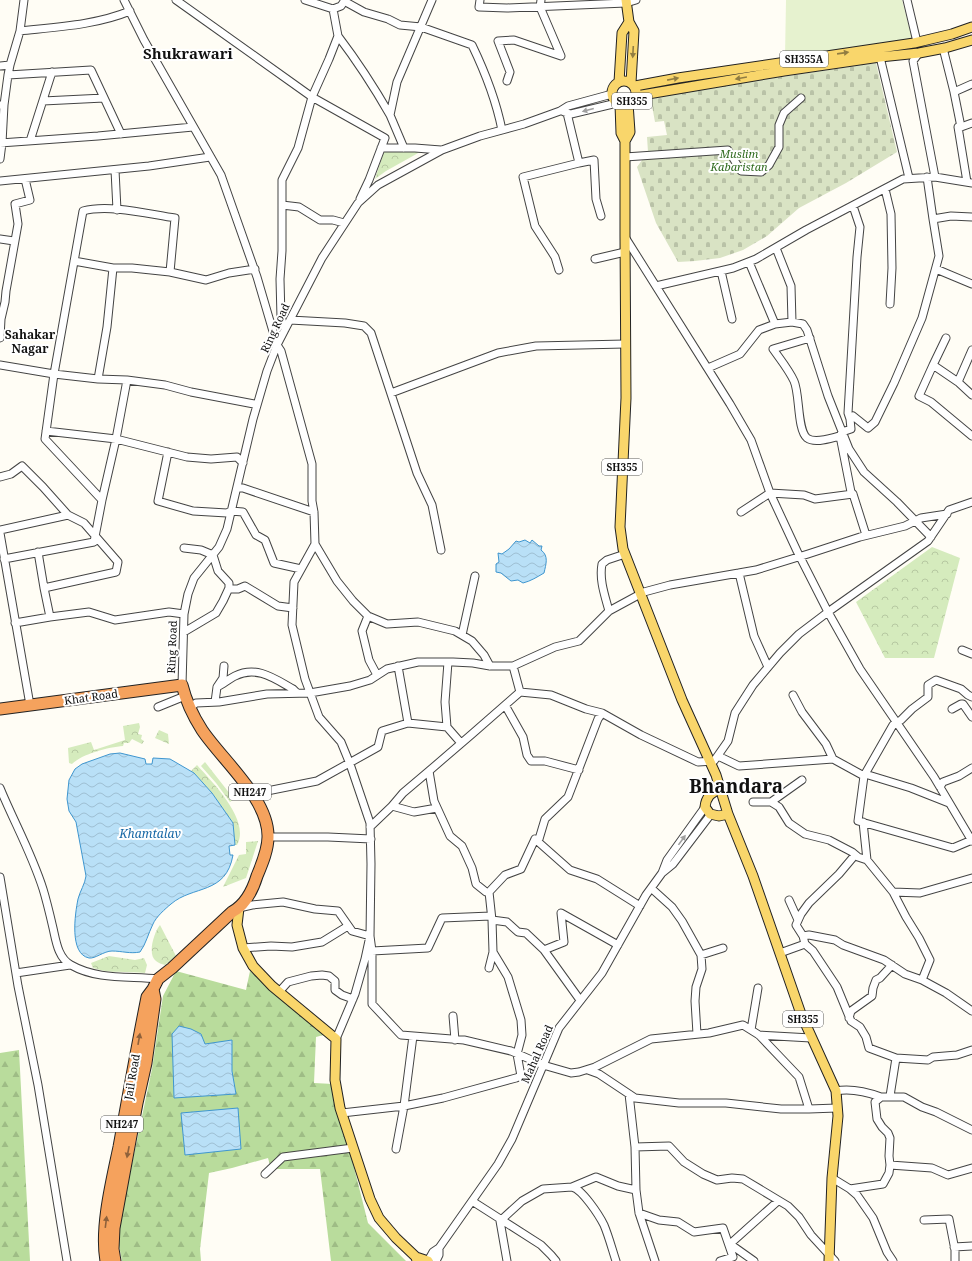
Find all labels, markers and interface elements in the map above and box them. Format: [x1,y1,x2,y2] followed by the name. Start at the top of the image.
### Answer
[143,43,234,63] district label: Shukrawari
[629,46,636,58] one-way arrow
[837,50,849,56] one-way arrow
[780,51,828,67] road number: SH355A
[735,75,747,81] one-way arrow
[667,76,679,82] one-way arrow
[612,93,652,109] road number: SH355
[582,107,594,113] one-way arrow
[709,146,768,174] park label: Muslim Kabaristan
[257,300,293,355] street label: Ring Road
[5,326,56,357] district label: Sahakar Nagar
[602,459,642,475] road number: SH355
[163,620,180,674] street label: Ring Road
[63,685,119,708] street label: Khat Road
[689,773,783,799] district label: Bhandara
[229,784,271,800] road number: NH247
[118,825,181,842] water label: Khamtalav
[677,835,685,845] one-way arrow
[783,1011,823,1027] road number: SH355
[517,1022,556,1085] street label: Mahal Road
[136,1033,142,1045] one-way arrow
[120,1053,143,1102] street label: Jail Road
[101,1116,143,1132] road number: NH247
[124,1146,130,1158] one-way arrow
[103,1216,109,1228] one-way arrow

